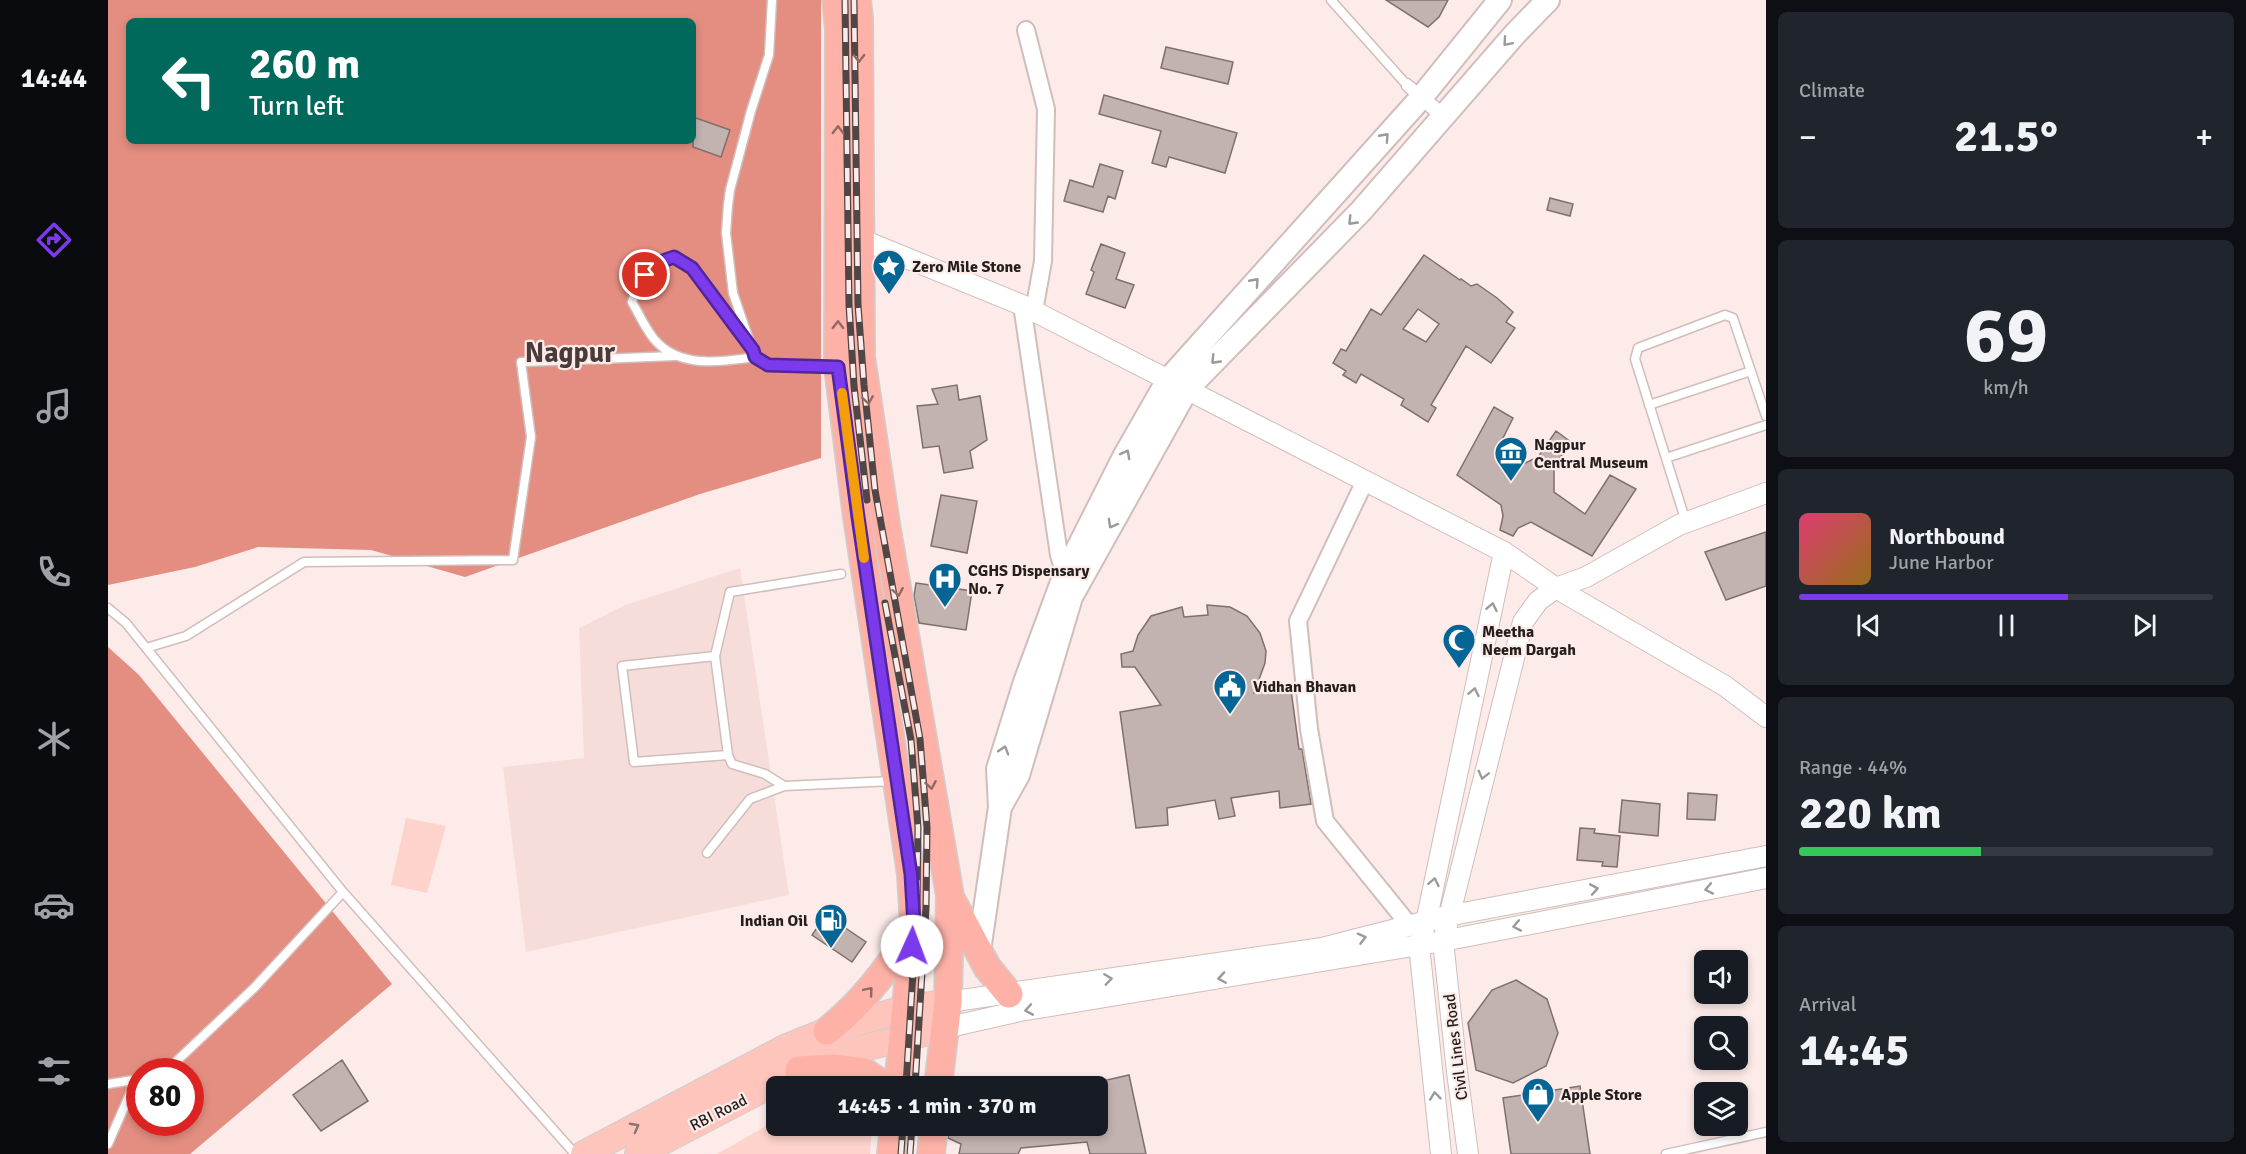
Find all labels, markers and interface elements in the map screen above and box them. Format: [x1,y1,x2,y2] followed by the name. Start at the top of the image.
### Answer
[1503,35,1514,46] one-way arrow
[249,39,360,90] text: 260 m
[150,42,228,120] icon: left
[853,54,865,63] one-way arrow
[21,62,87,95] text: 14:44
[1799,78,1865,103] text: Climate
[249,90,344,123] text: Turn left
[1954,109,2058,164] text: 21.5°
[1799,117,1817,158] text: −
[2195,117,2213,158] text: +
[832,126,845,135] one-way arrow
[1378,133,1389,144] one-way arrow
[1348,213,1359,224] one-way arrow
[33,219,75,261] icon: directions
[871,248,907,295] place icon: Zero Mile Stone
[619,249,670,300] pin
[912,257,1021,277] place label: Zero Mile Stone
[628,258,661,291] icon: arrive
[1248,278,1259,289] one-way arrow
[1964,288,2048,384] text: 69
[832,321,844,330] one-way arrow
[525,336,616,370] district label: Nagpur
[1212,353,1223,364] one-way arrow
[1983,375,2029,400] text: km/h
[33,385,75,427] icon: music
[861,395,873,404] one-way arrow
[1493,435,1529,482] museum icon: Nagpur Central Museum
[1534,435,1648,473] place label: Nagpur Central Museum
[1119,450,1130,460] one-way arrow
[1107,518,1119,528] one-way arrow
[1889,523,2005,550] text: Northbound
[1889,550,1994,575] text: June Harbor
[33,551,75,593] icon: phone
[927,561,963,608] hospital icon: CGHS Dispensary No. 7
[968,561,1090,599] place label: CGHS Dispensary No. 7
[891,587,904,597] one-way arrow
[1484,602,1497,612] one-way arrow
[1852,609,1885,642] icon: previous
[1990,609,2023,642] icon: pause
[2128,609,2161,642] icon: next
[1441,622,1477,669] mosque icon: Meetha Neem Dargah
[1482,622,1576,660] place label: Meetha Neem Dargah
[1212,668,1248,715] public building icon: Vidhan Bhavan
[1253,677,1357,697] place label: Vidhan Bhavan
[1467,687,1480,697] one-way arrow
[33,718,75,760] icon: climate
[997,745,1009,756] one-way arrow
[1799,755,1907,780] text: Range · 44%
[1477,770,1490,780] one-way arrow
[924,779,937,789] one-way arrow
[1799,786,1942,841] text: 220 km
[1427,878,1440,888] one-way arrow
[1704,882,1714,895] one-way arrow
[1589,883,1599,896] one-way arrow
[33,884,75,926] icon: car
[813,902,849,949] fuel station icon: Indian Oil
[740,911,808,931] place label: Indian Oil
[880,914,944,978] position arrow
[1512,919,1522,932] one-way arrow
[1357,932,1367,945] one-way arrow
[1694,950,1748,1136] map controls
[1694,950,1748,1004] button: sound
[1217,971,1226,983] one-way arrow
[1103,974,1113,986] one-way arrow
[862,987,873,998] one-way arrow
[1440,992,1472,1101] street label: Civil Lines Road
[1799,992,1857,1017] text: Arrival
[1025,1003,1034,1015] one-way arrow
[1694,1016,1748,1070] button: search
[1799,1023,1909,1078] text: 14:45
[33,1050,75,1092] icon: filters
[126,1058,204,1136] speed limit sign: 80
[1520,1076,1556,1123] shop icon: Apple Store
[1694,1082,1748,1136] button: layers
[1561,1085,1642,1105] place label: Apple Store
[686,1090,751,1136] street label: RBI Road
[1429,1091,1442,1100] one-way arrow
[837,1092,1037,1119] text: 14:45 · 1 min · 370 m
[629,1123,640,1134] one-way arrow

